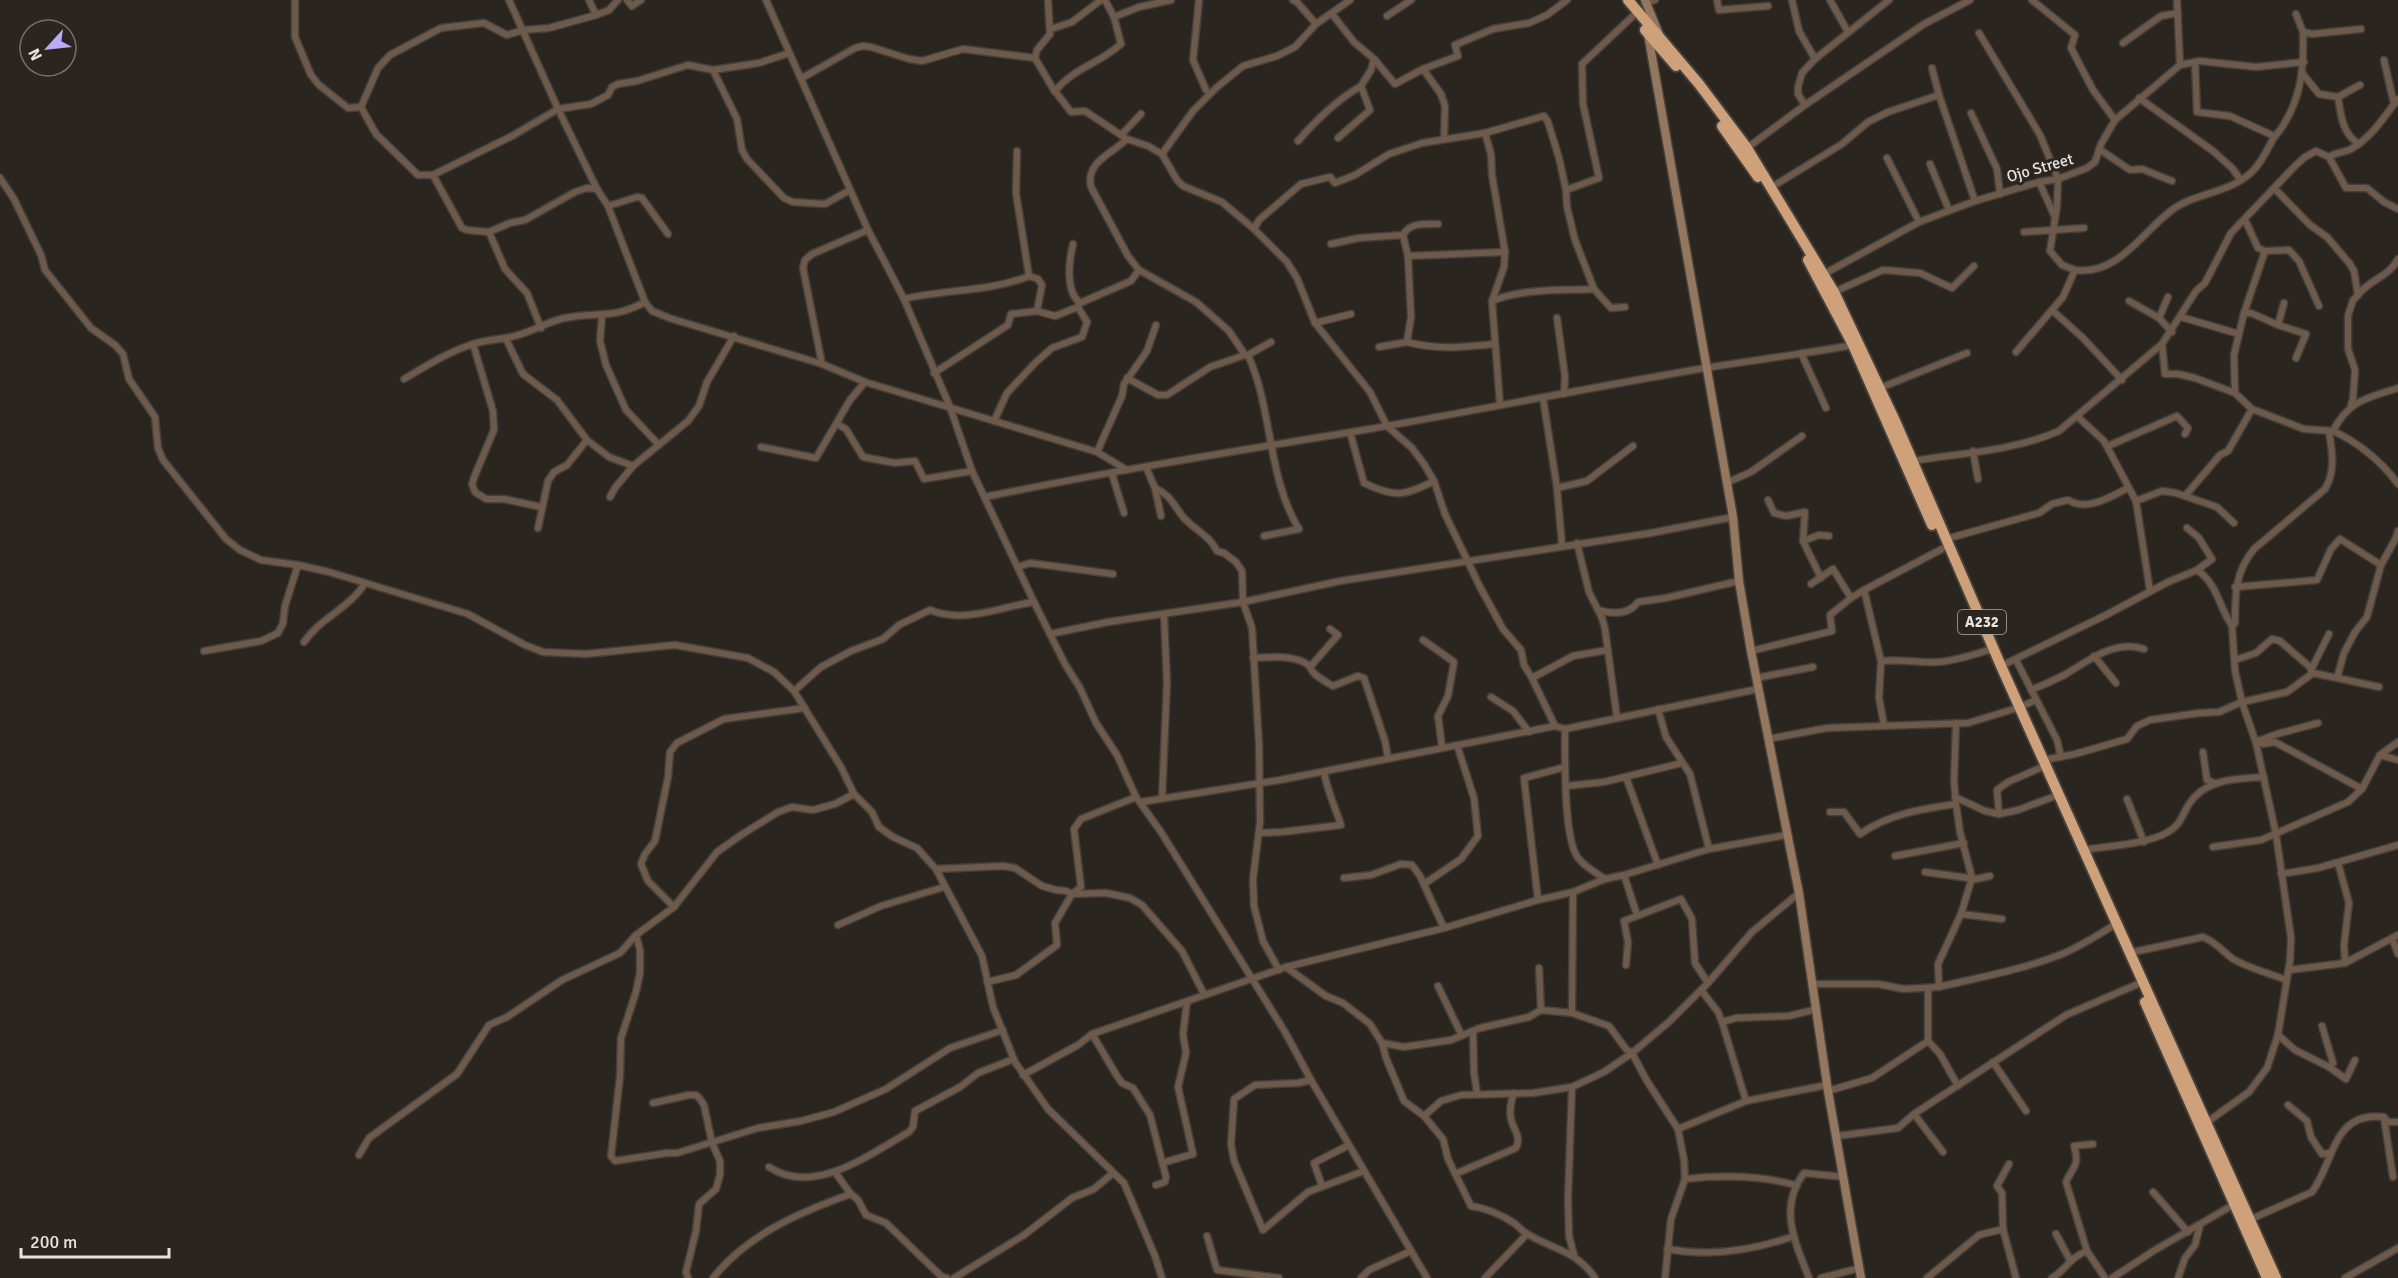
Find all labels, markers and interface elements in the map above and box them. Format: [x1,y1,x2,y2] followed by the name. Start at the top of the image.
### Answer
[18,18,78,78] north arrow
[24,45,47,64] text: N
[2004,149,2076,187] street label: Ojo Street
[1958,610,2006,634] road number: A232
[21,1221,170,1259] scale bar
[30,1231,77,1253] text: 200 m

